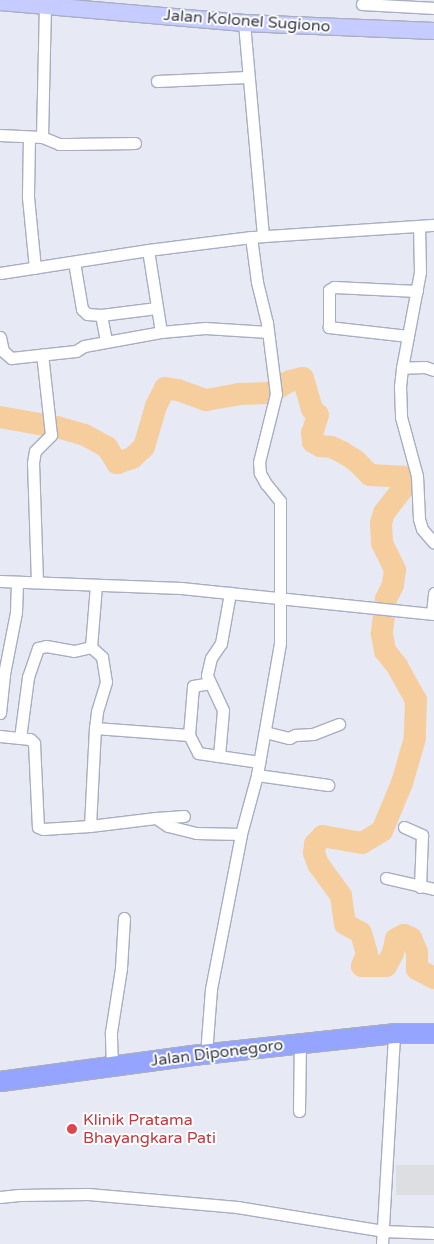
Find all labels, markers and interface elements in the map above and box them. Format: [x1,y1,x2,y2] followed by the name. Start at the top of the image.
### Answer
[163,6,331,36] street label: Jalan Kolonel Sugiono
[150,1035,284,1071] street label: Jalan Diponegoro
[83,1110,216,1148] place label: Klinik Pratama Bhayangkara Pati
[65,1122,79,1136] marker: Klinik Pratama Bhayangkara Pati

